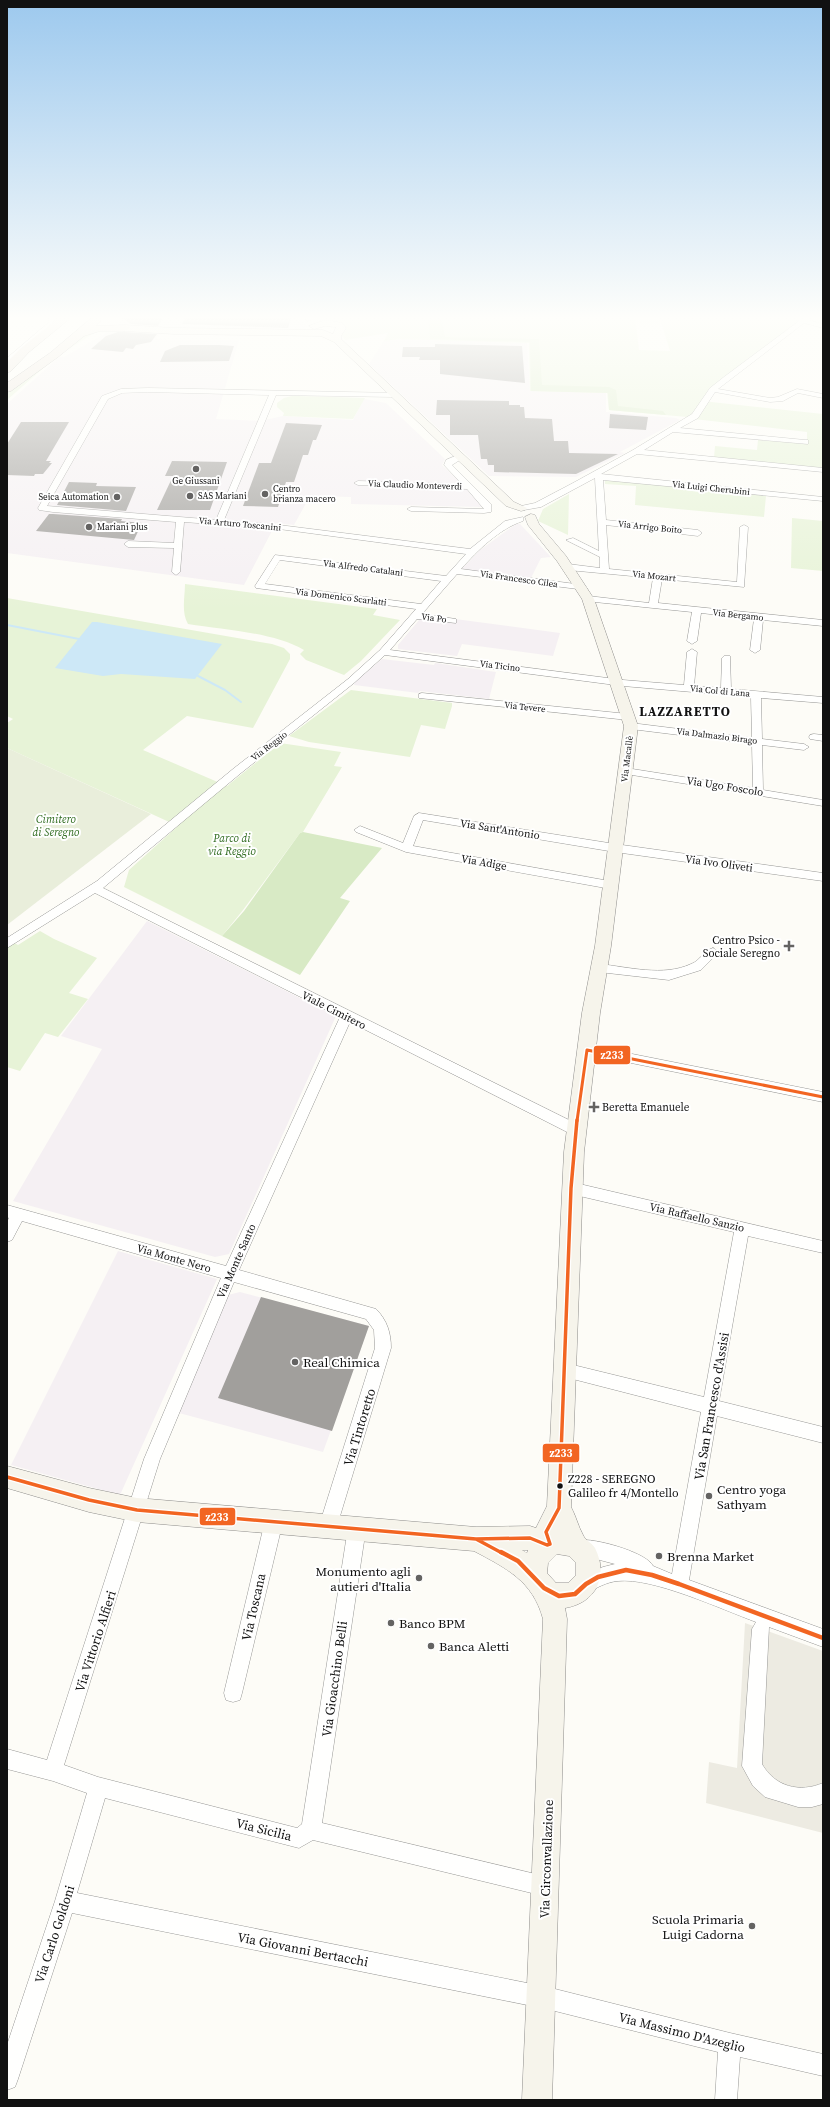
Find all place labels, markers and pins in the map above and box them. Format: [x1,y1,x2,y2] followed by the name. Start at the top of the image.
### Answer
[191,464,201,474] marker: Ge Giussani
[172,475,220,487] place label: Ge Giussani
[273,483,336,505] place label: Centro brianza macero
[260,489,270,499] marker: Centro brianza macero
[198,490,247,502] place label: SAS Mariani
[38,491,110,503] place label: Seica Automation
[185,491,195,501] marker: SAS Mariani
[112,492,122,502] marker: Seica Automation
[97,521,148,533] place label: Mariani plus
[84,522,94,532] marker: Mariani plus
[703,933,780,961] place label: Centro Psico - Sociale Seregno
[783,940,795,952] marker: Centro Psico - Sociale Seregno
[602,1100,690,1115] place label: Beretta Emanuele
[589,1102,599,1112] marker: Beretta Emanuele
[303,1354,380,1371] place label: Real Chimica
[290,1357,300,1367] marker: Real Chimica
[568,1471,679,1501] place label: Z228 - SEREGNO Galileo fr 4/Montello
[555,1481,565,1491] marker: Z228 - SEREGNO Galileo fr 4/Montello
[717,1481,786,1513] place label: Centro yoga Sathyam
[704,1491,714,1501] marker: Centro yoga Sathyam
[667,1548,754,1565] place label: Brenna Market
[654,1551,664,1561] marker: Brenna Market
[316,1563,411,1595] place label: Monumento agli autieri d'Italia
[414,1573,424,1583] marker: Monumento agli autieri d'Italia
[399,1615,466,1632] place label: Banco BPM
[386,1618,396,1628] marker: Banco BPM
[439,1638,509,1655] place label: Banca Aletti
[426,1641,436,1651] marker: Banca Aletti
[652,1911,744,1943] place label: Scuola Primaria Luigi Cadorna
[747,1921,757,1931] marker: Scuola Primaria Luigi Cadorna

